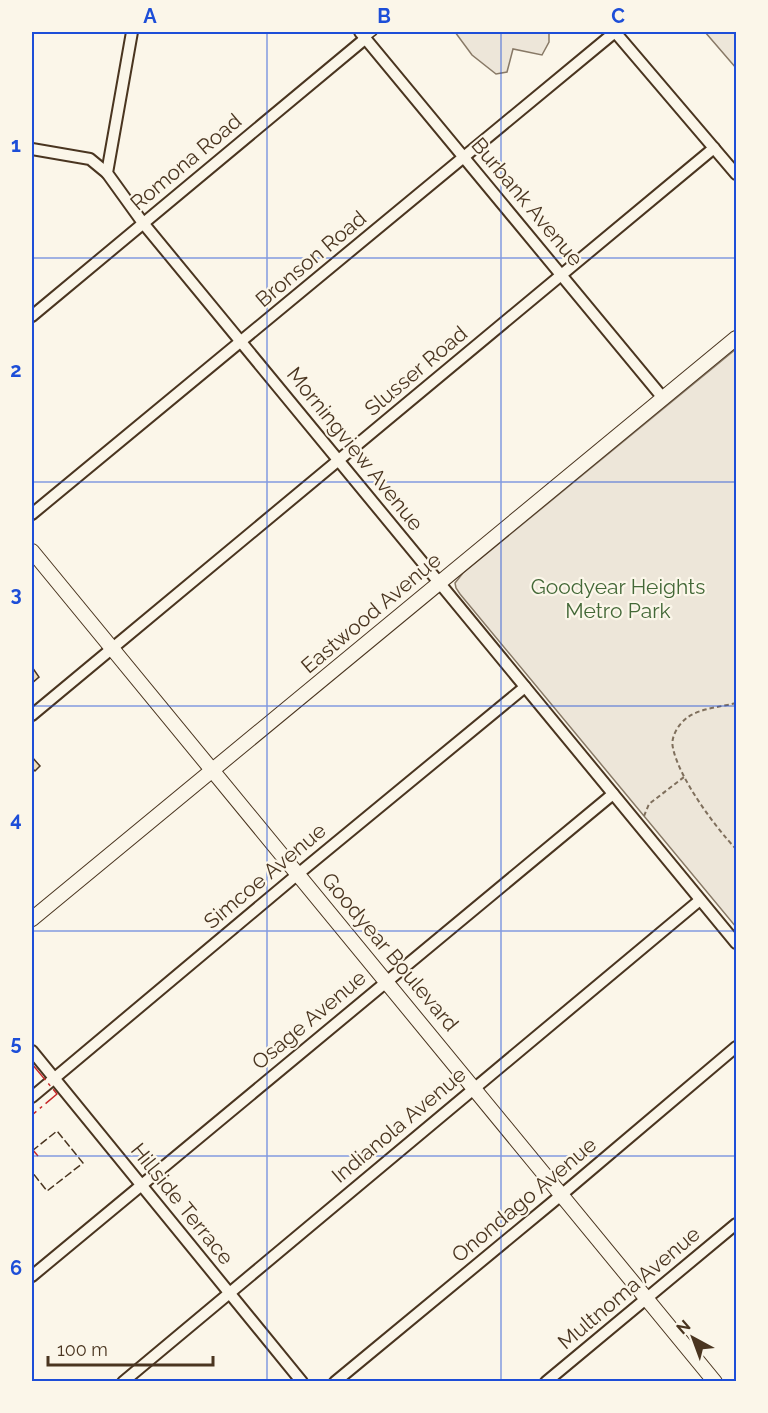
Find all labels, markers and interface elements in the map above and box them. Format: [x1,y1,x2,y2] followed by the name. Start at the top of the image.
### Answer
[143,4,157,28] text: A
[377,4,391,28] text: B
[611,4,625,28] text: C
[125,108,246,215] street label: Romona Road
[466,132,588,271] street label: Burbank Avenue
[11,133,21,157] text: 1
[250,205,371,312] street label: Bronson Road
[359,320,472,421] street label: Slusser Road
[10,358,22,382] text: 2
[282,362,429,535] street label: Morningview Avenue
[296,547,446,678] street label: Eastwood Avenue
[531,574,705,623] park label: Goodyear Heights Metro Park
[10,582,22,606] text: 3
[10,807,22,831] text: 4
[199,817,331,934] street label: Simcoe Avenue
[317,867,464,1036] street label: Goodyear Boulevard
[247,965,371,1075] street label: Osage Avenue
[10,1031,22,1055] text: 5
[327,1061,471,1188] street label: Indianola Avenue
[446,1132,601,1267] street label: Onondago Avenue
[126,1138,239,1269] street label: Hillside Terrace
[553,1221,705,1354] street label: Multnoma Avenue
[10,1256,22,1280] text: 6
[663,1308,723,1368] north arrow
[673,1316,694,1338] text: N
[48,1329,213,1367] scale bar
[57,1339,108,1360] text: 100 m

